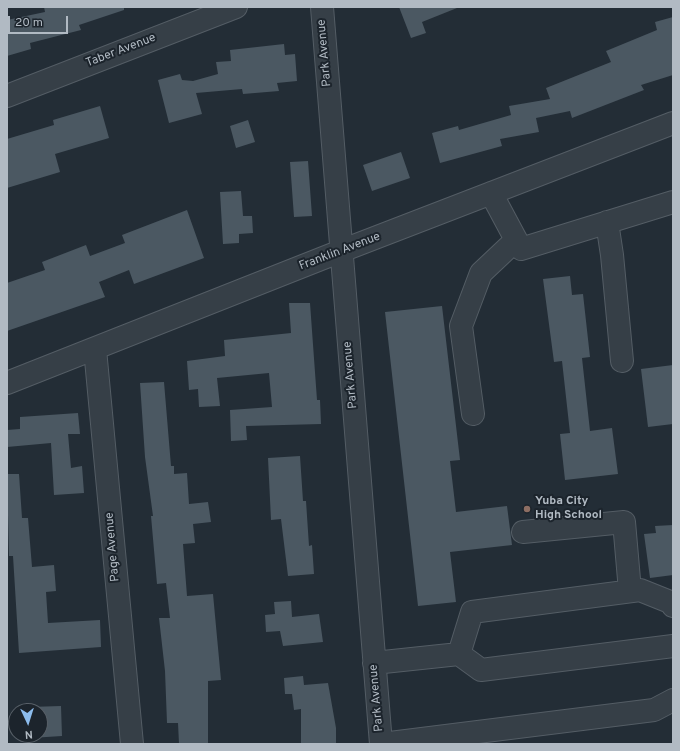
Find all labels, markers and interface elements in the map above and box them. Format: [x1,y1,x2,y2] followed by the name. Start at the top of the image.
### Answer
[10,8,70,34] scale bar
[15,15,43,31] text: 20 m
[315,19,335,87] street label: Park Avenue
[84,31,158,71] street label: Taber Avenue
[297,230,383,274] street label: Franklin Avenue
[341,341,361,409] street label: Park Avenue
[535,495,602,523] place label: Yuba City High School
[522,504,532,514] marker: Yuba City High School
[103,512,123,582] street label: Page Avenue
[367,664,387,732] street label: Park Avenue
[8,703,48,743] north arrow
[24,727,33,741] text: N

